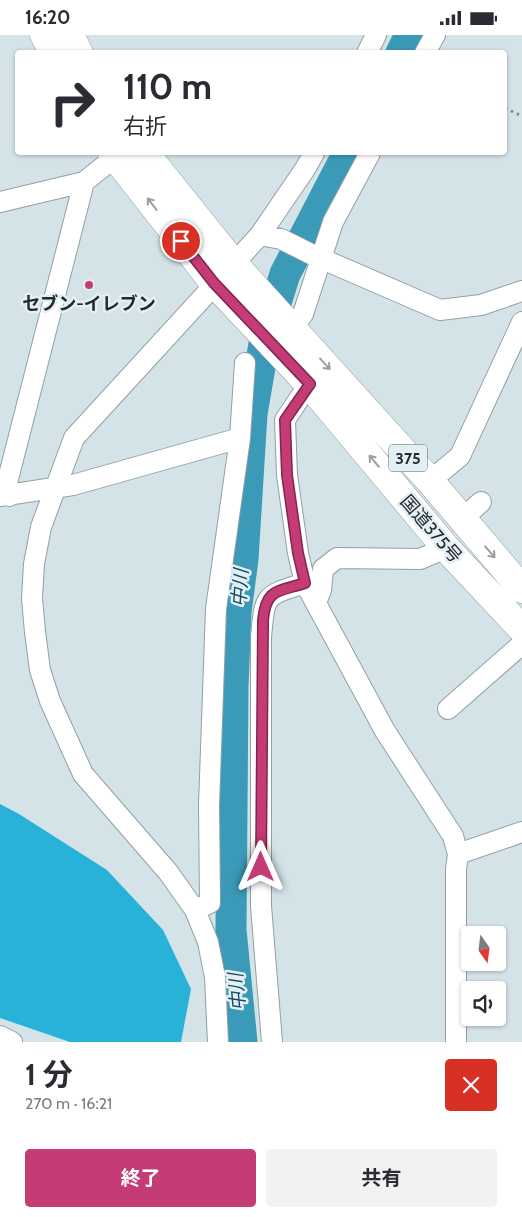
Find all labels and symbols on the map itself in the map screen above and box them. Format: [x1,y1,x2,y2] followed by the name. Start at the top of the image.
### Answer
[146,198,157,211] one-way arrow
[160,220,202,262] pin
[83,279,95,291] marker: セブン-イレブン
[22,293,156,315] place label: セブン-イレブン
[319,358,331,371] one-way arrow
[389,444,427,471] road number: 375
[368,455,379,468] one-way arrow
[396,491,466,567] street label: 国道375号
[485,545,496,558] one-way arrow
[227,566,253,608] water label: 中川
[234,840,286,892] position arrow
[461,926,506,971] north arrow
[224,970,250,1012] water label: 中川

